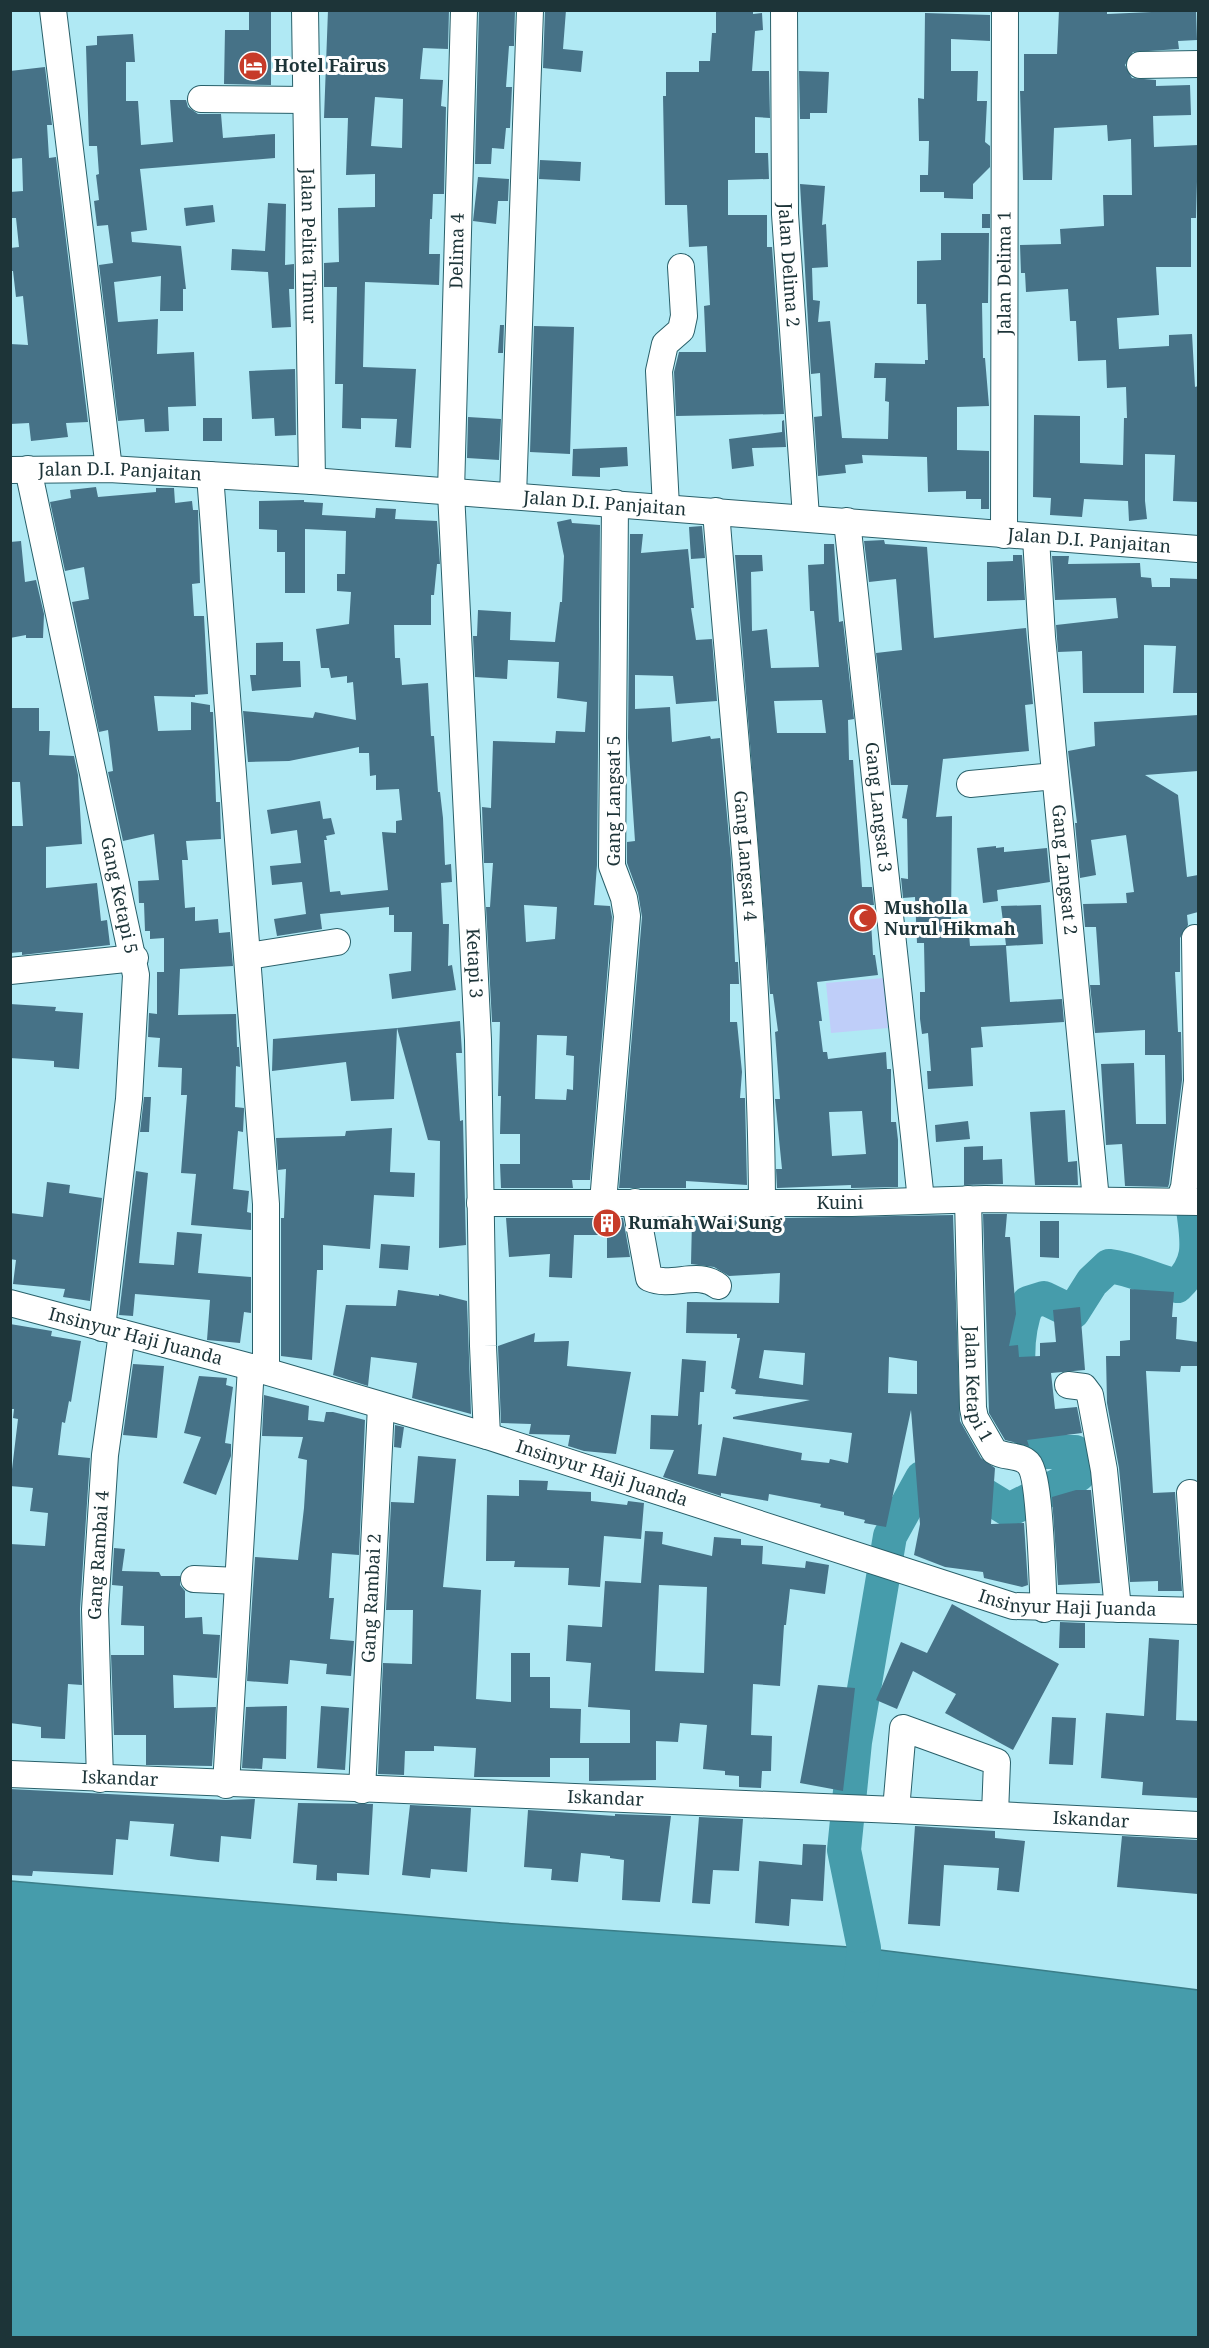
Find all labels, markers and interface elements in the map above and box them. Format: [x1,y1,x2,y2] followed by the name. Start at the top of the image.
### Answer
[237,50,269,82] hotel icon: Hotel Fairus
[274,53,386,77] place label: Hotel Fairus
[296,167,323,324] street label: Jalan Pelita Timur
[774,202,806,328] street label: Jalan Delima 2
[991,211,1016,336] street label: Jalan Delima 1
[443,213,469,289] street label: Delima 4
[37,456,203,485] street label: Jalan D.I. Panjaitan
[521,484,688,521] street label: Jalan D.I. Panjaitan
[1006,521,1172,558] street label: Jalan D.I. Panjaitan
[601,736,625,866] street label: Gang Langsat 5
[860,741,898,874] street label: Gang Langsat 3
[729,789,763,922] street label: Gang Langsat 4
[1047,803,1084,936] street label: Gang Langsat 2
[96,835,144,956] street label: Gang Ketapi 5
[884,895,1016,940] place label: Musholla Nurul Hikmah
[847,902,879,934] mosque icon: Musholla Nurul Hikmah
[462,928,489,999] street label: Ketapi 3
[817,1190,864,1214] street label: Kuini
[591,1207,623,1239] building icon: Rumah Wai Sung
[628,1210,783,1234] place label: Rumah Wai Sung
[46,1301,226,1370] street label: Insinyur Haji Juanda
[960,1324,999,1446] street label: Jalan Ketapi 1
[513,1433,691,1511] street label: Insinyur Haji Juanda
[82,1490,114,1620] street label: Gang Rambai 4
[355,1533,386,1664] street label: Gang Rambai 2
[976,1583,1157,1621] street label: Insinyur Haji Juanda
[81,1764,159,1791] street label: Iskandar
[567,1784,645,1811] street label: Iskandar
[1052,1805,1131,1833] street label: Iskandar

